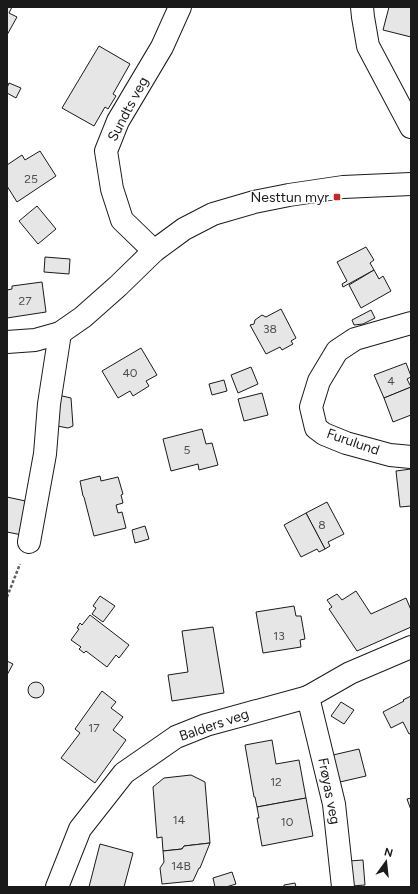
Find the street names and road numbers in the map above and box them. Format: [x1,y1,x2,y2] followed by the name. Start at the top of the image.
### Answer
[104,74,152,144] street label: Sundts veg
[324,425,382,459] street label: Furulund
[177,705,251,745] street label: Balders veg
[314,756,344,826] street label: Frøyas veg

